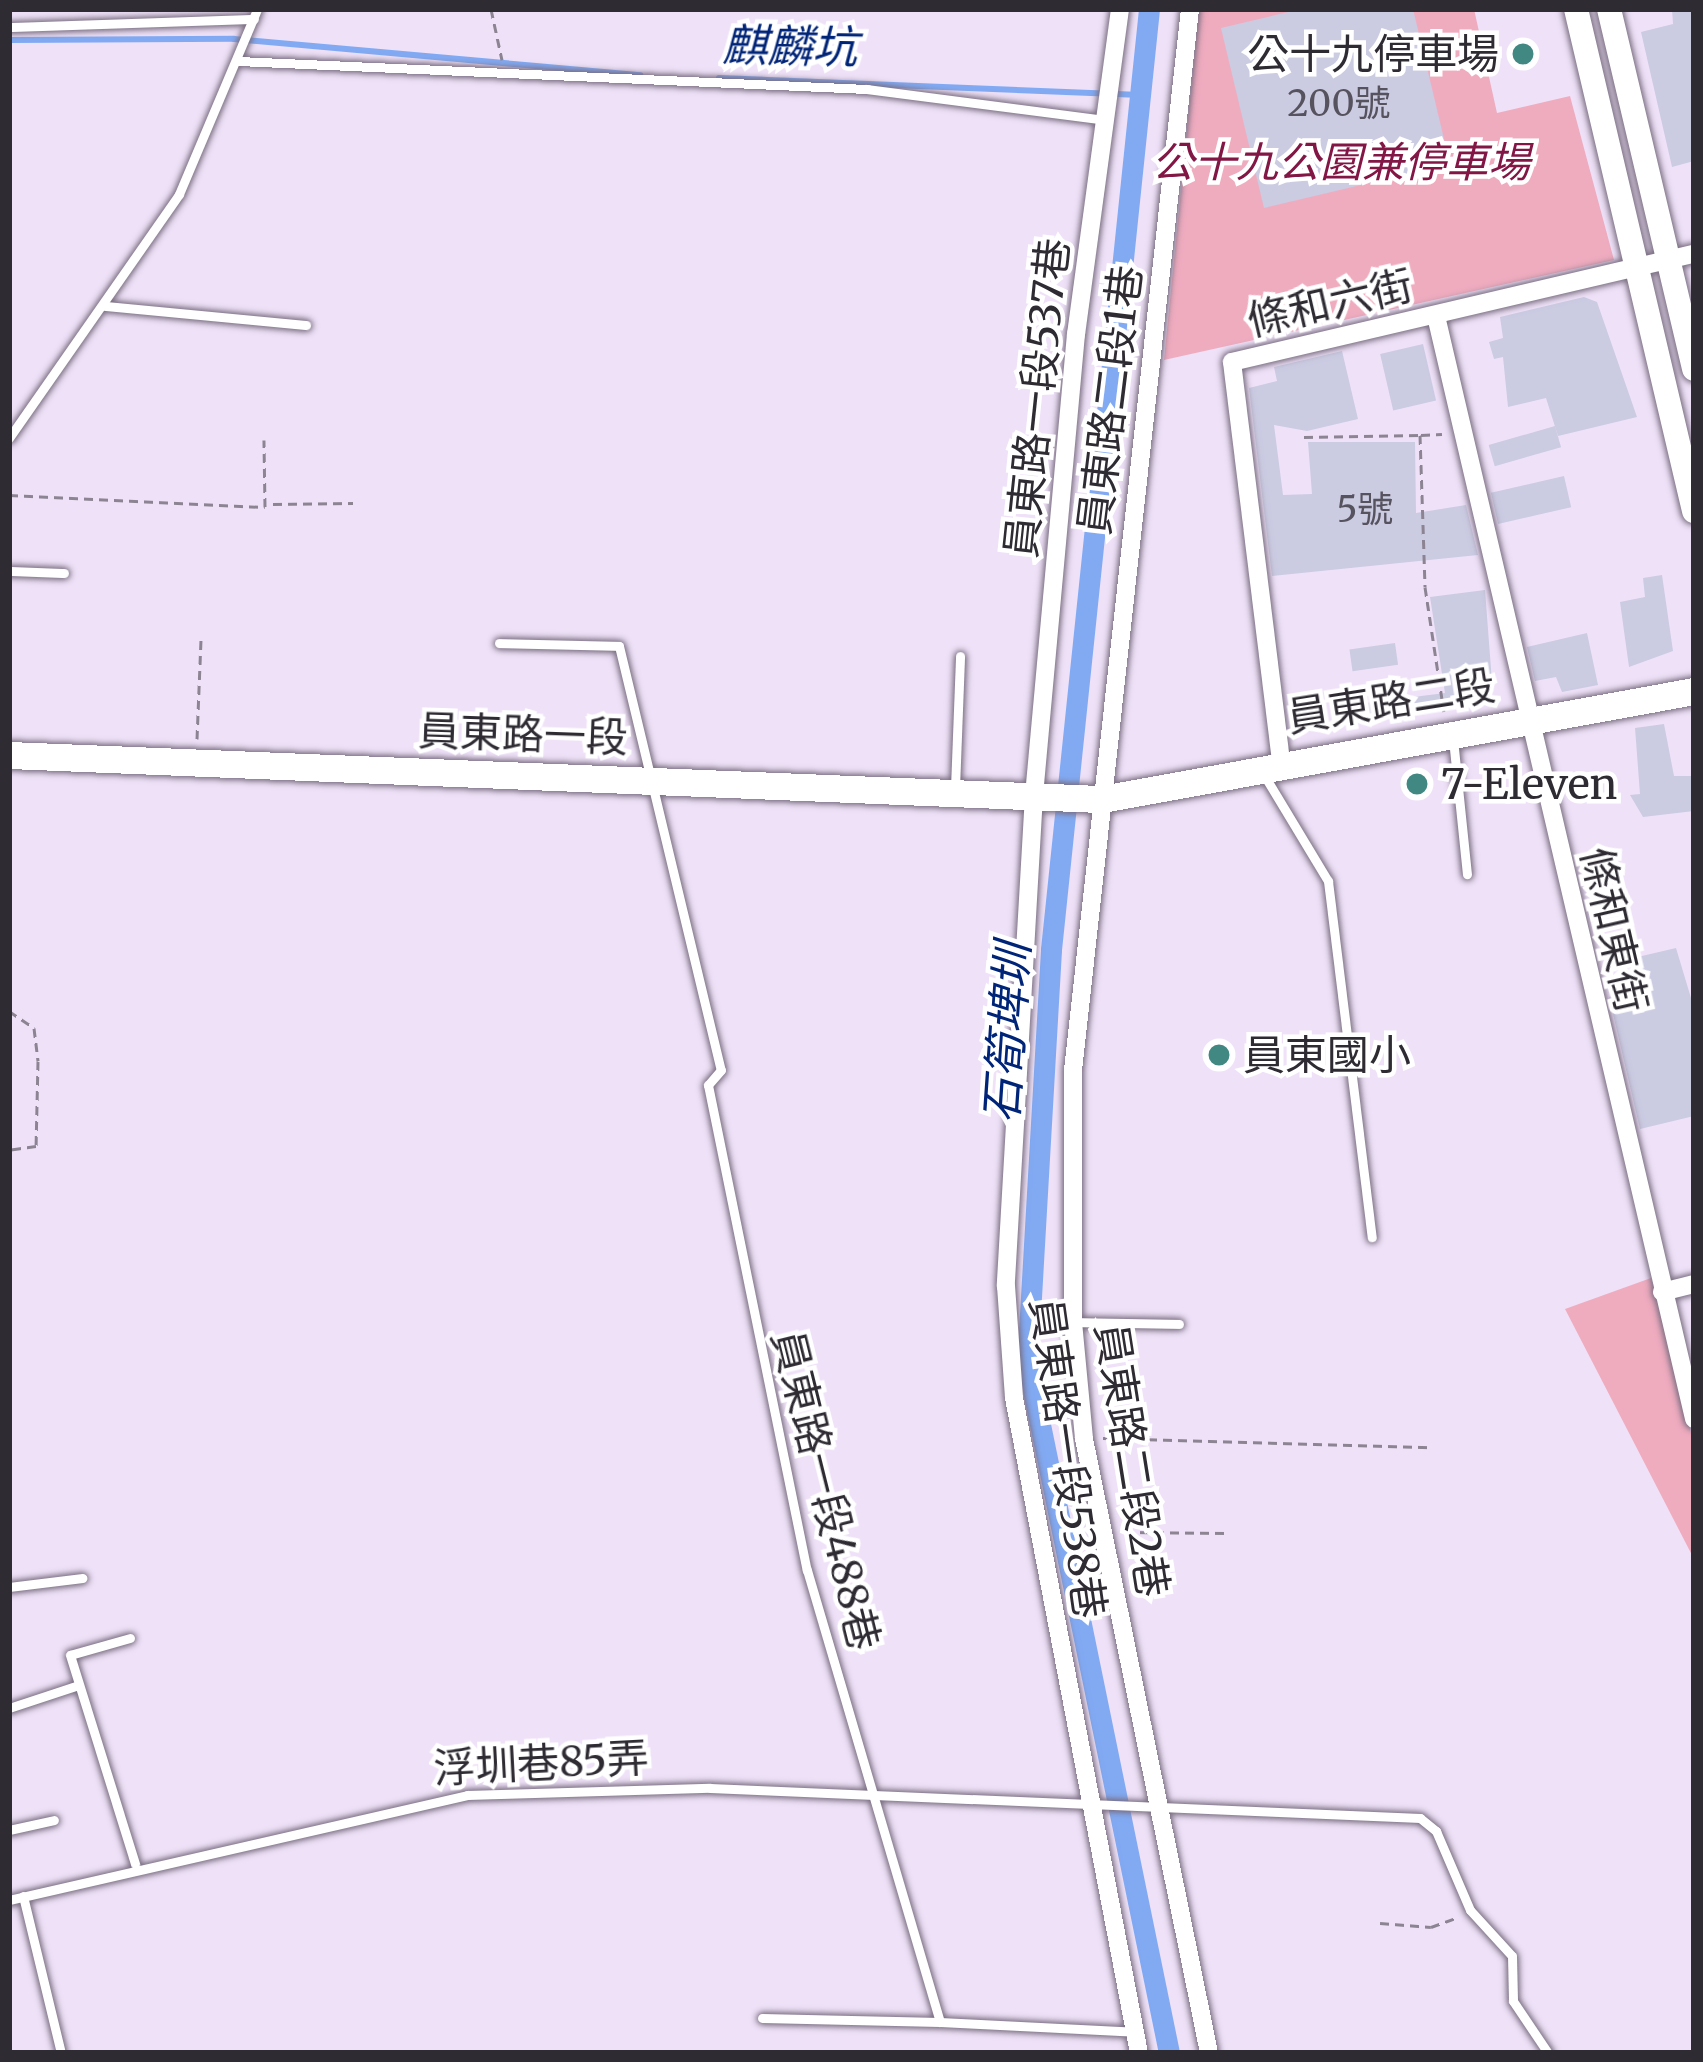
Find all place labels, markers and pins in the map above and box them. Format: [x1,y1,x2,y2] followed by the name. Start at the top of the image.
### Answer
[1247,29,1499,79] place label: 公十九停車場
[1510,41,1536,67] marker: 公十九停車場
[1441,759,1617,809] place label: 7-Eleven
[1404,771,1430,797] marker: 7-Eleven
[1243,1030,1411,1080] place label: 員東國小
[1206,1042,1232,1068] marker: 員東國小

